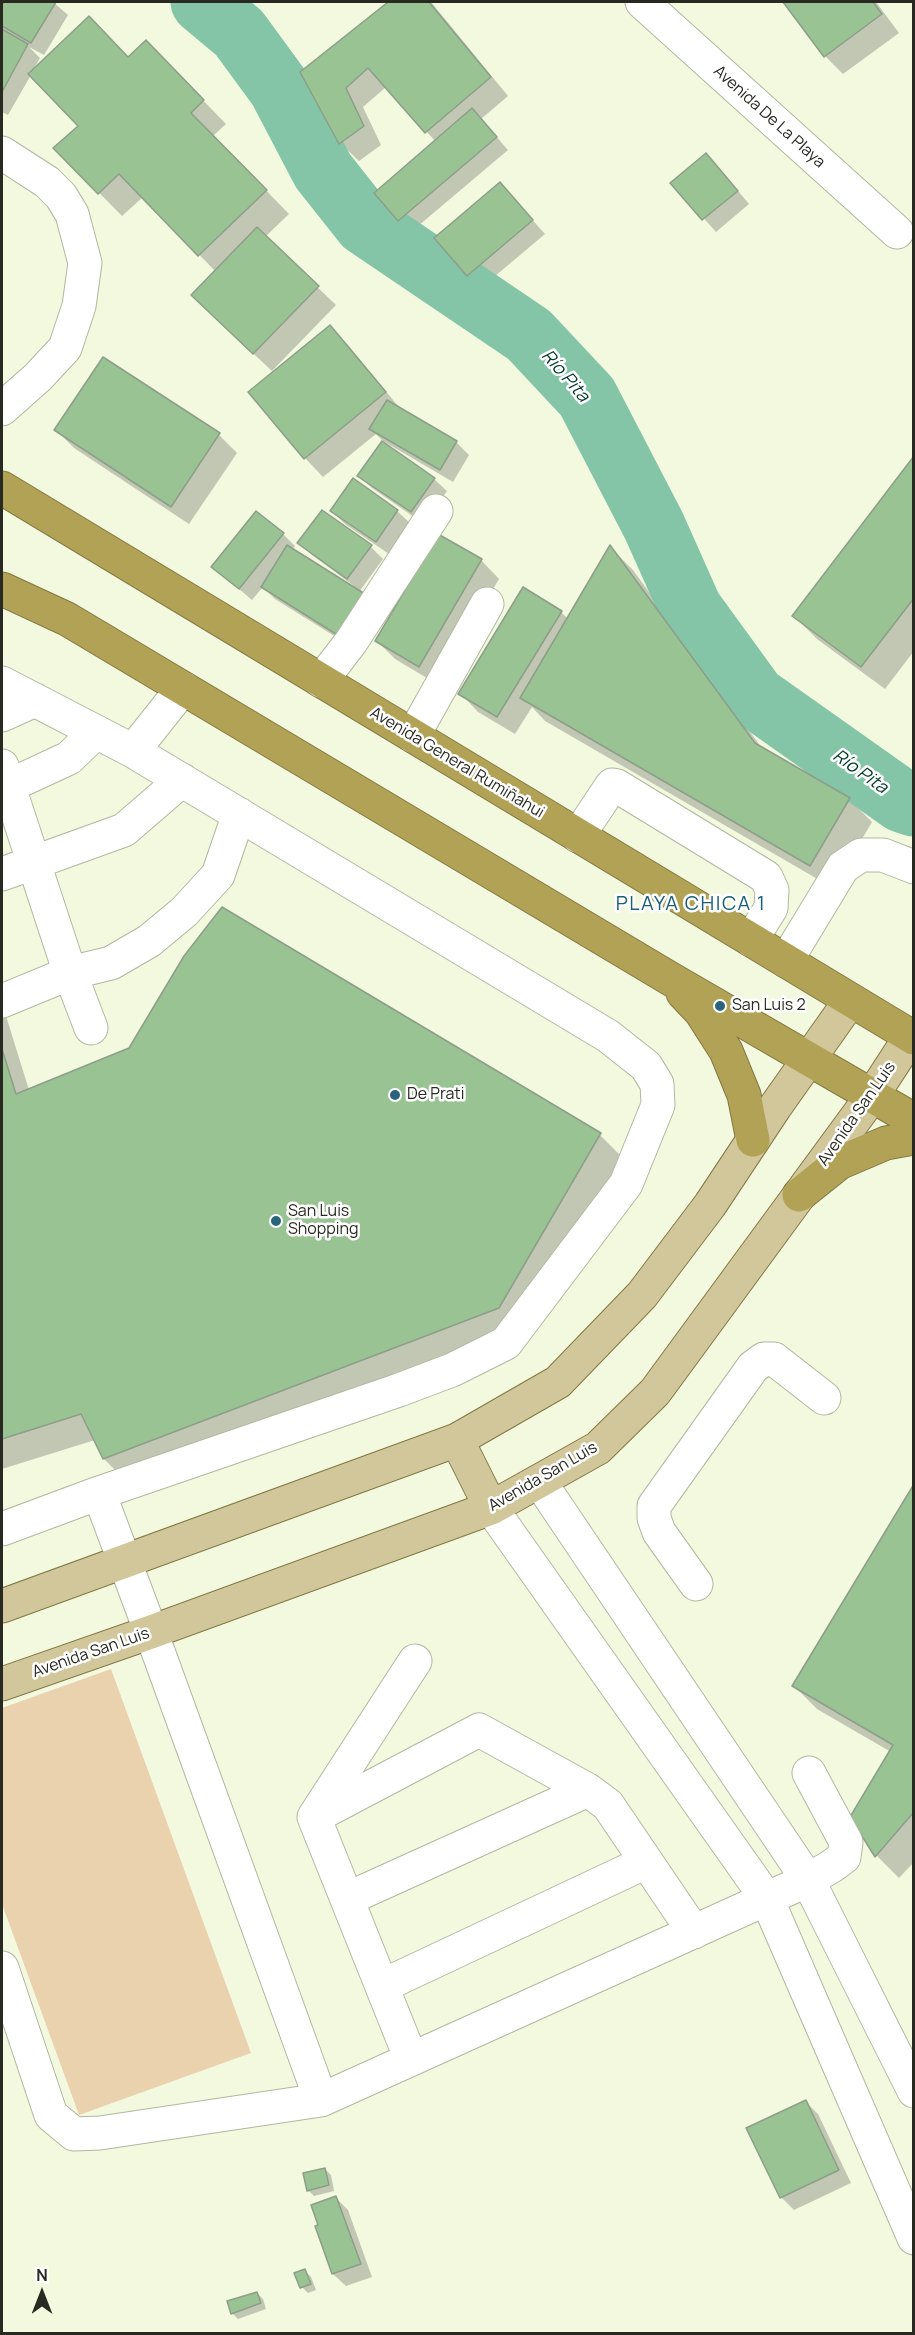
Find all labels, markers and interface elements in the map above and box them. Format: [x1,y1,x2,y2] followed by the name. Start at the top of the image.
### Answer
[709,62,829,172] street label: Avenida De La Playa
[536,345,594,407] water label: Río Pita
[366,703,548,823] street label: Avenida General Rumiñahui
[828,745,892,799] water label: Río Pita
[616,892,766,916] district label: PLAYA CHICA 1
[732,996,806,1016] place label: San Luis 2
[713,999,727,1013] marker: San Luis 2
[814,1058,900,1170] street label: Avenida San Luis
[407,1085,464,1105] place label: De Prati
[388,1088,402,1102] marker: De Prati
[288,1202,358,1240] place label: San Luis Shopping
[269,1214,283,1228] marker: San Luis Shopping
[485,1438,601,1516] street label: Avenida San Luis
[30,1624,152,1682] street label: Avenida San Luis
[12,2263,72,2323] north arrow
[36,2264,48,2286] text: N

